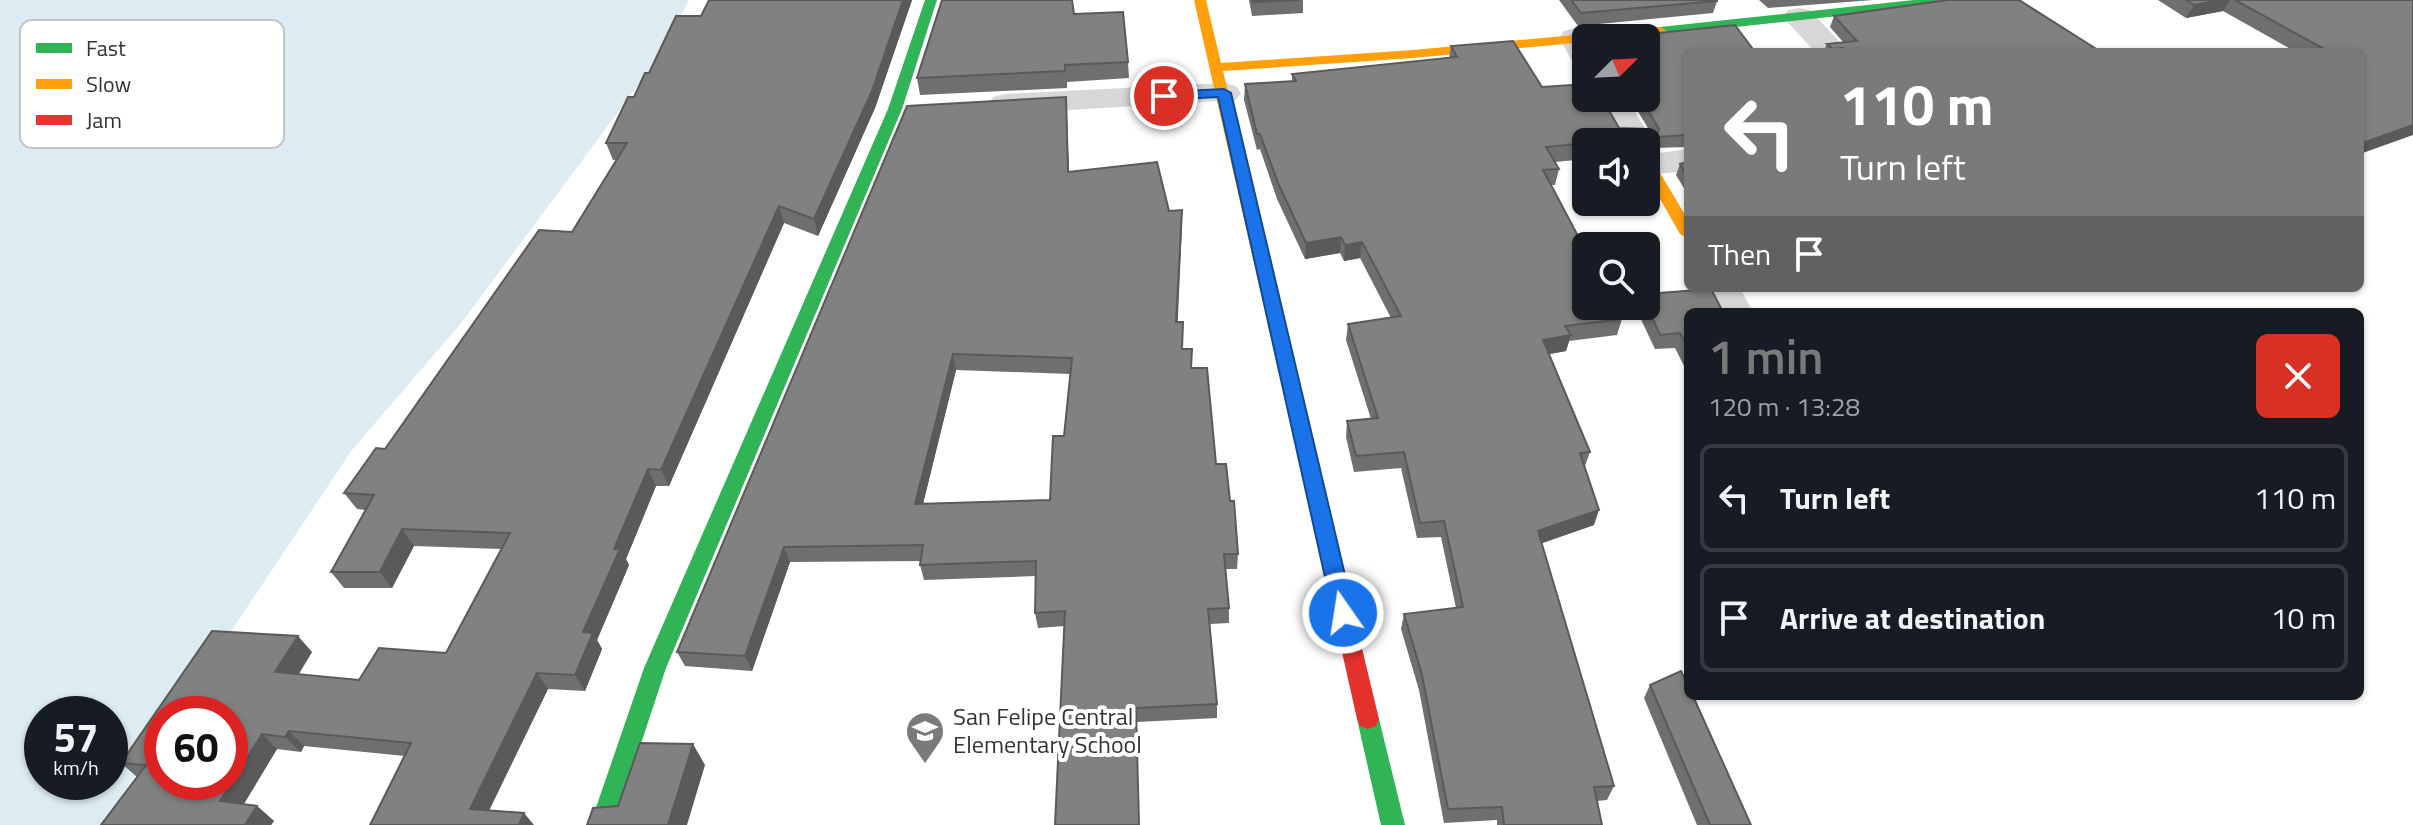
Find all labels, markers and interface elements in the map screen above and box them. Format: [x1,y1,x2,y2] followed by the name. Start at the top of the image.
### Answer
[20,20,284,148] legend
[1572,24,1660,112] north arrow
[1572,24,1660,320] map controls
[86,31,126,65] text: Fast
[1130,62,1198,130] pin
[1840,62,1993,147] text: 110 m
[86,67,132,101] text: Slow
[1142,74,1186,118] icon: arrive
[1708,80,1812,184] icon: left
[86,103,122,137] text: Jam
[1572,128,1660,216] button: sound
[1840,139,1966,194] text: Turn left
[1708,231,1771,277] text: Then
[1572,232,1660,320] button: search
[1787,232,1831,276] icon: arrive
[1708,320,1823,393] text: 1 min
[2256,334,2340,418] button: close
[1708,387,1860,426] text: 120 m · 13:28
[1780,475,1890,521] text: Turn left
[2254,475,2336,521] text: 110 m
[1712,476,1756,520] icon: left
[1301,571,1385,655] position arrow
[1780,595,2045,641] text: Arrive at destination
[2271,595,2336,641] text: 10 m
[1712,596,1756,640] icon: arrive
[144,696,248,800] speed limit sign: 60
[953,698,1142,762] place label: San Felipe Central Elementary School
[54,707,98,768] text: 57
[904,710,946,765] school or university icon: San Felipe Central Elementary School
[53,752,99,783] text: km/h

